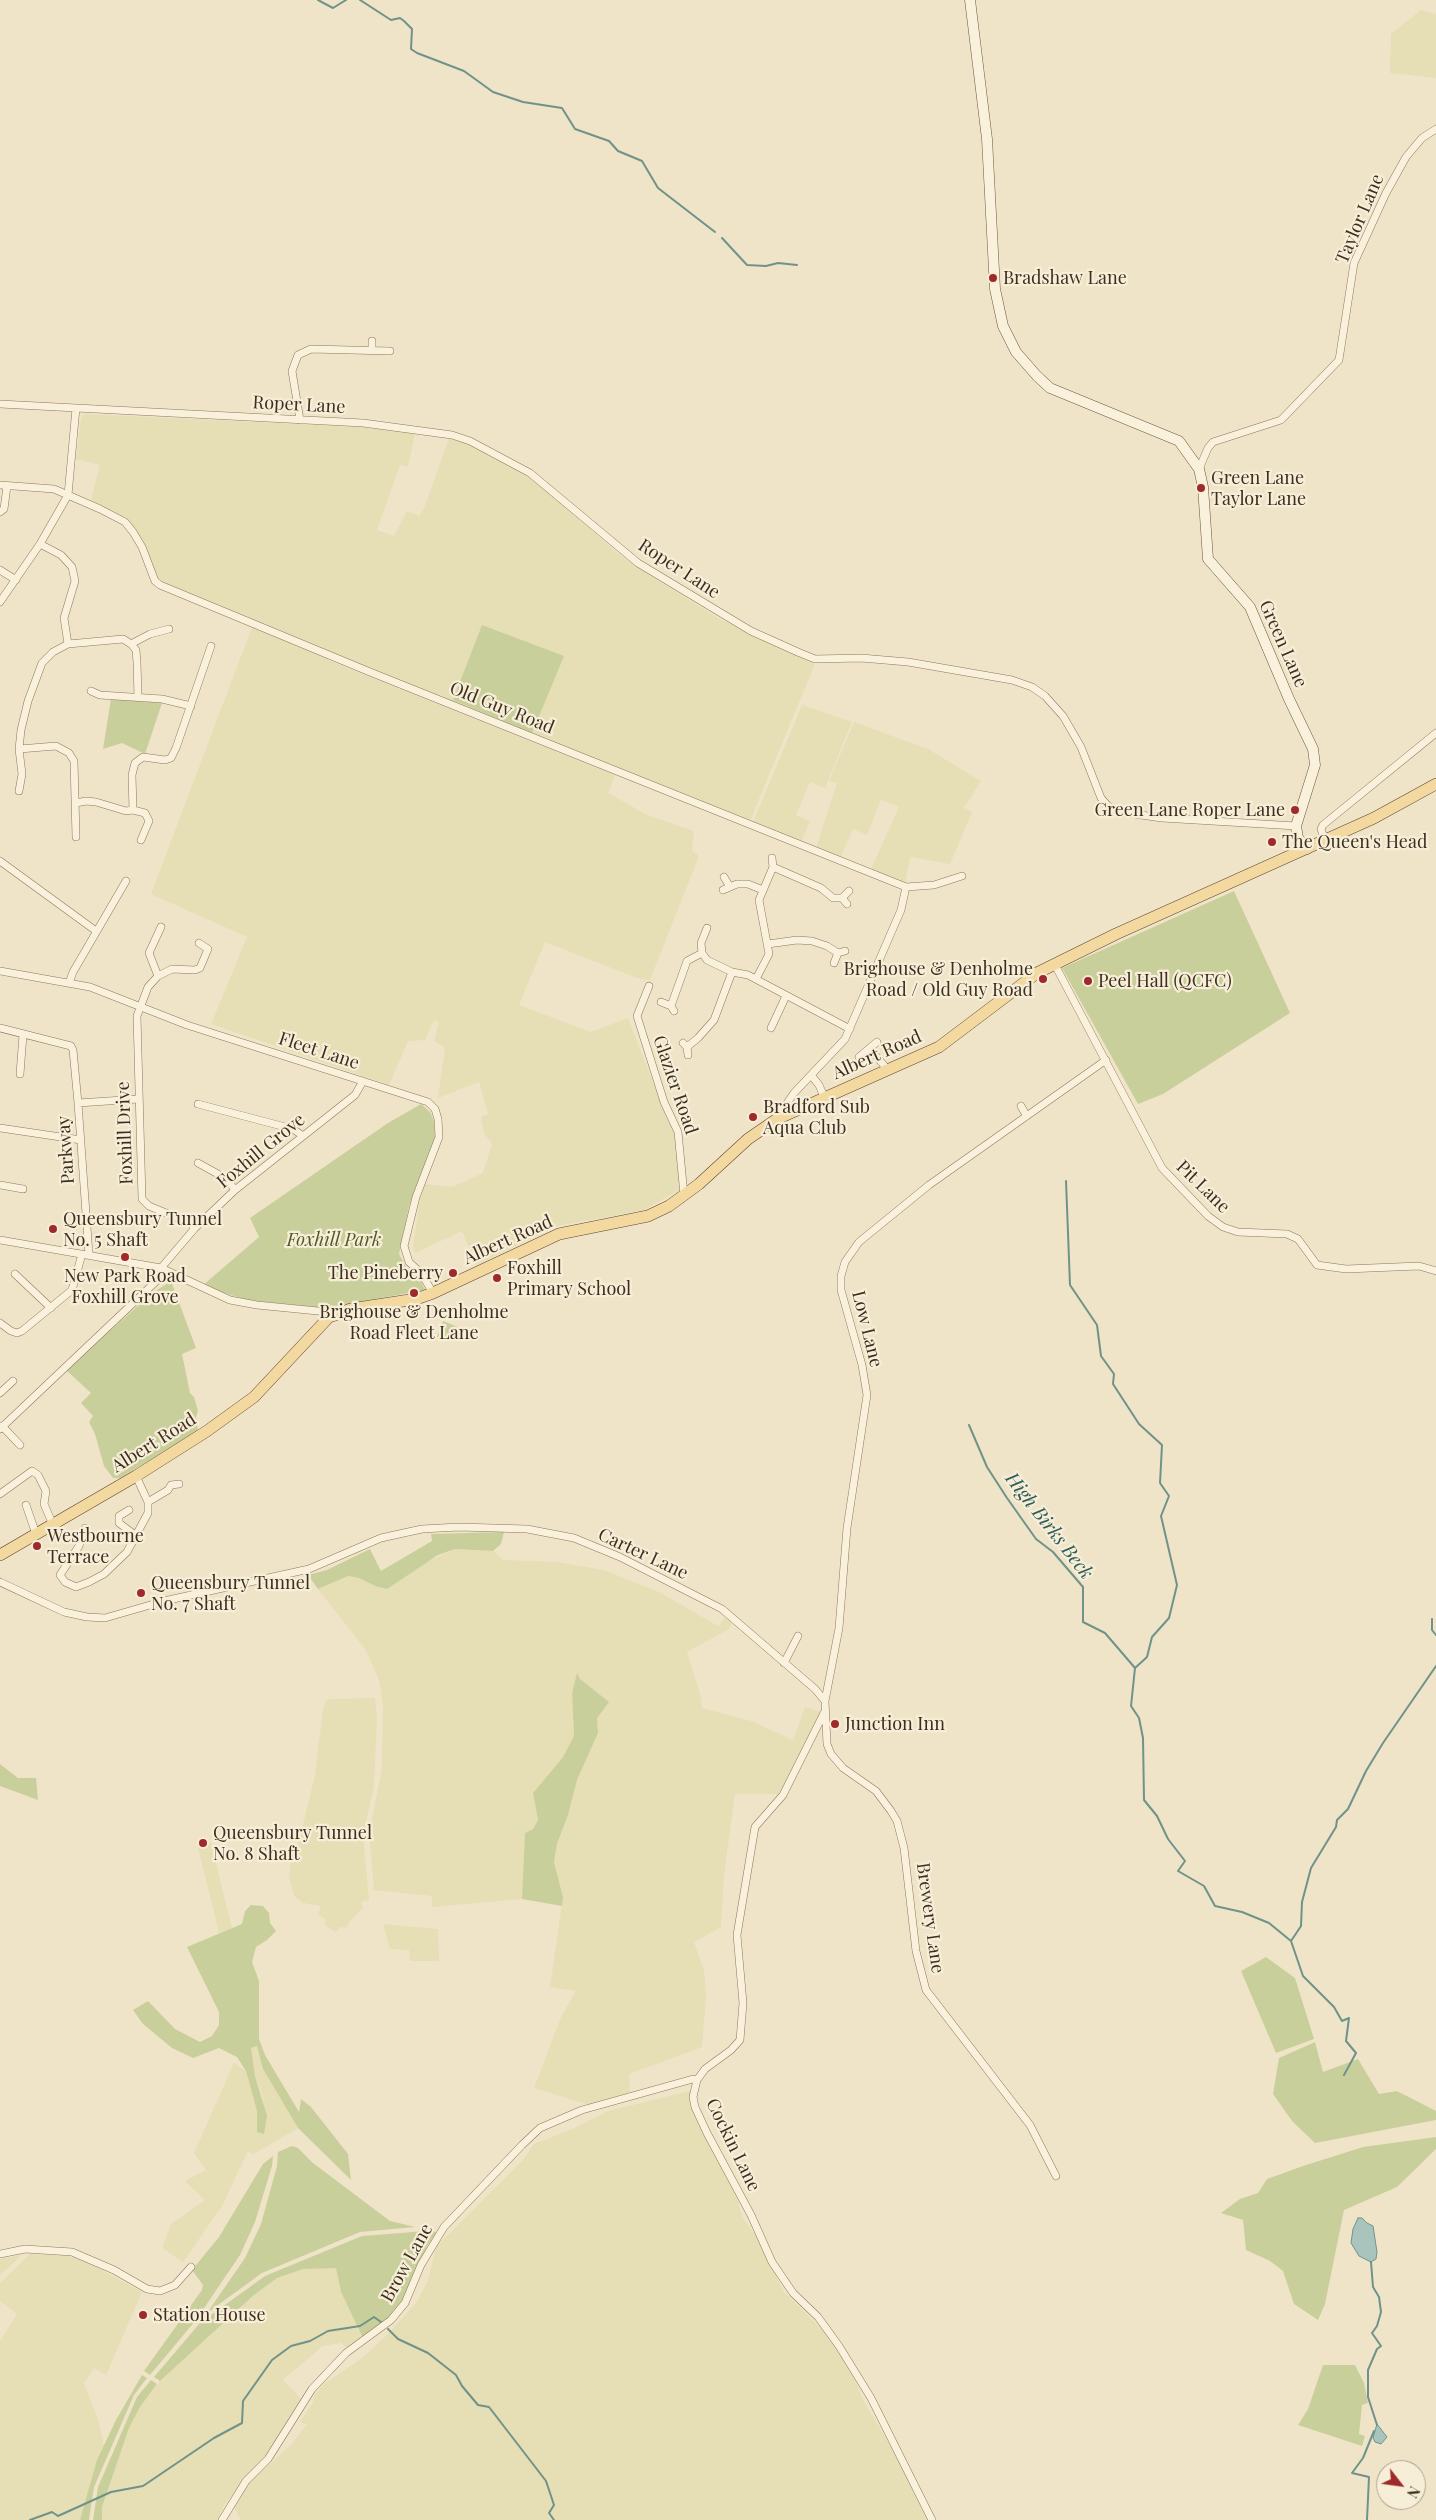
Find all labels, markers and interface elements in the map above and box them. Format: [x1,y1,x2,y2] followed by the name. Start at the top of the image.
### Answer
[1331,171,1389,267] street label: Taylor Lane
[1003,267,1127,289] place label: Bradshaw Lane
[987,272,999,284] marker: Bradshaw Lane
[252,392,346,418] street label: Roper Lane
[1211,467,1306,509] place label: Green Lane Taylor Lane
[1195,482,1207,494] marker: Green Lane Taylor Lane
[634,535,724,603] street label: Roper Lane
[1254,597,1312,691] street label: Green Lane
[447,677,557,739] street label: Old Guy Road
[1094,799,1285,821] place label: Green Lane Roper Lane
[1289,804,1301,816] marker: Green Lane Roper Lane
[1282,831,1427,853] place label: The Queen's Head
[1266,836,1278,848] marker: The Queen's Head
[844,958,1033,1001] place label: Brighouse & Denholme Road / Old Guy Road
[1098,970,1232,992] place label: Peel Hall (QCFC)
[1037,973,1049,985] marker: Brighouse & Denholme Road / Old Guy Road
[1082,975,1094,987] marker: Peel Hall (QCFC)
[829,1026,925,1084] street label: Albert Road
[276,1028,362,1074] street label: Fleet Lane
[648,1033,702,1137] street label: Glazier Road
[112,1081,138,1185] street label: Foxhill Drive
[763,1096,870,1138] place label: Bradford Sub Aqua Club
[213,1109,309,1193] street label: Foxhill Grove
[747,1111,759,1123] marker: Bradford Sub Aqua Club
[53,1115,79,1185] street label: Parkway
[1172,1156,1234,1218] street label: Pit Lane
[63,1208,222,1250] place label: Queensbury Tunnel No. 5 Shaft
[460,1211,556,1269] street label: Albert Road
[47,1223,59,1235] marker: Queensbury Tunnel No. 5 Shaft
[287,1229,381,1251] park label: Foxhill Park
[119,1251,131,1263] marker: New Park Road Foxhill Grove
[507,1257,631,1300] place label: Foxhill Primary School
[328,1262,443,1284] place label: The Pineberry
[64,1265,186,1308] place label: New Park Road Foxhill Grove
[447,1267,459,1279] marker: The Pineberry
[491,1272,503,1284] marker: Foxhill Primary School
[408,1287,420,1299] marker: Brighouse & Denholme Road Fleet Lane
[847,1289,887,1369] street label: Low Lane
[319,1301,509,1344] place label: Brighouse & Denholme Road Fleet Lane
[108,1409,200,1477] street label: Albert Road
[1000,1468,1098,1584] water label: High Birks Beck
[595,1524,691,1584] street label: Carter Lane
[47,1525,144,1568] place label: Westbourne Terrace
[31,1540,43,1552] marker: Westbourne Terrace
[151,1572,310,1615] place label: Queensbury Tunnel No. 7 Shaft
[135,1587,147,1599] marker: Queensbury Tunnel No. 7 Shaft
[845,1713,945,1735] place label: Junction Inn
[829,1718,841,1730] marker: Junction Inn
[213,1822,372,1865] place label: Queensbury Tunnel No. 8 Shaft
[197,1837,209,1849] marker: Queensbury Tunnel No. 8 Shaft
[912,1861,948,1975] street label: Brewery Lane
[701,2095,765,2195] street label: Cockin Lane
[377,2220,437,2306] street label: Brow Lane
[153,2304,266,2326] place label: Station House
[137,2309,149,2321] marker: Station House
[1376,2460,1426,2510] north arrow
[1403,2483,1424,2501] text: N

